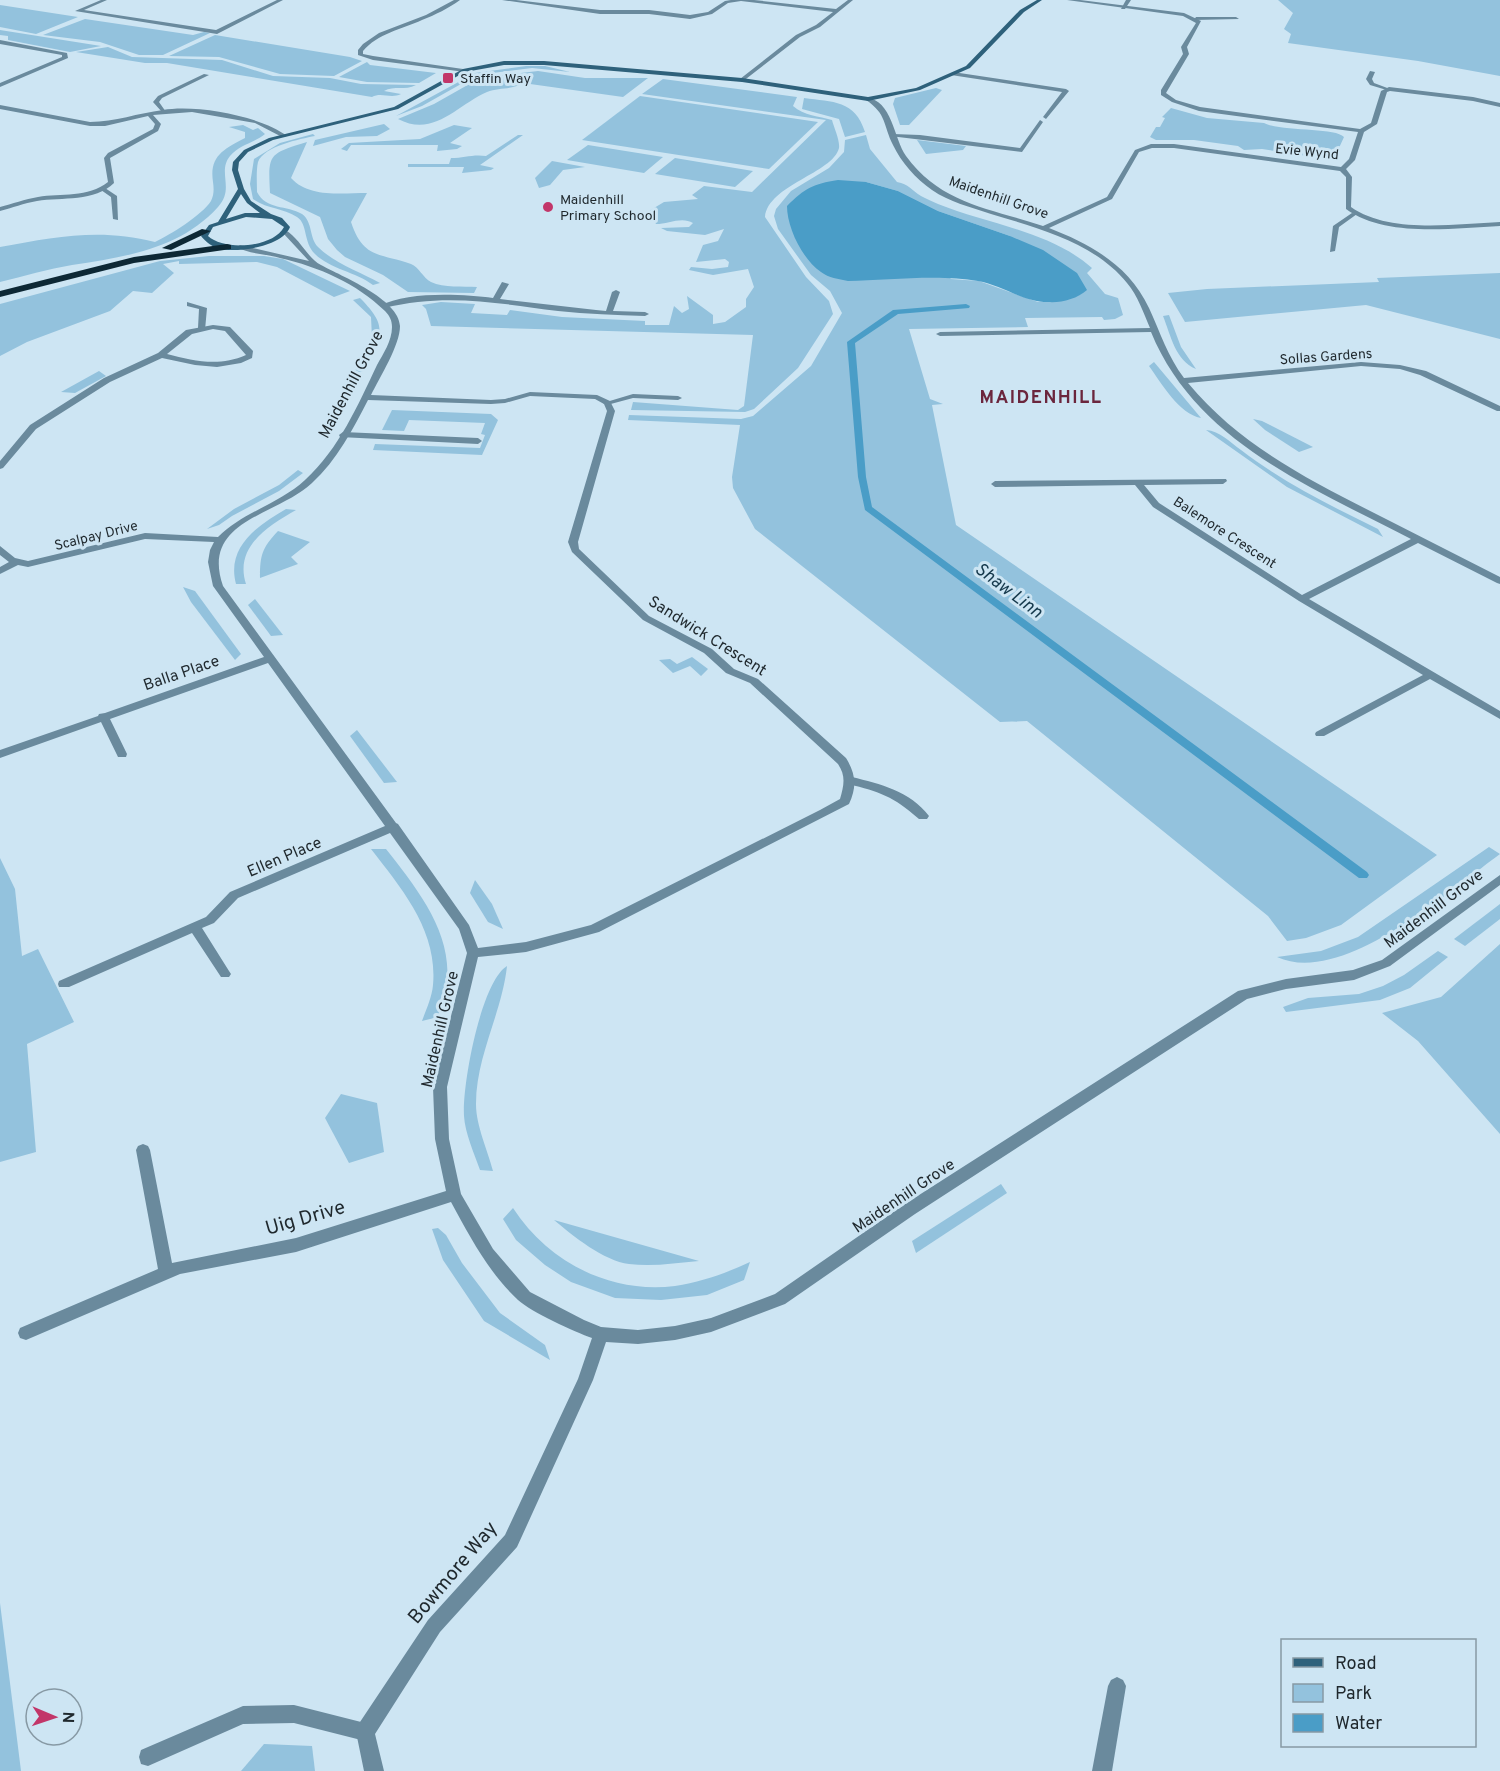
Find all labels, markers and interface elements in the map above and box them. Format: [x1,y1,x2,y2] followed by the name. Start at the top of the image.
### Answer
[441,71,455,85] marker: Staffin Way
[460,71,531,88] place label: Staffin Way
[1274,141,1340,164] street label: Evie Wynd
[946,173,1051,223] street label: Maidenhill Grove
[560,192,656,225] place label: Maidenhill Primary School
[541,200,555,214] marker: Maidenhill Primary School
[315,328,389,442] street label: Maidenhill Grove
[1279,346,1373,369] street label: Sollas Gardens
[980,387,1102,410] district label: MAIDENHILL
[1169,494,1279,573] street label: Balemore Crescent
[53,518,140,555] street label: Scalpay Drive
[969,558,1047,624] water label: Shaw Linn
[644,592,770,681] street label: Sandwick Crescent
[141,652,222,696] street label: Balla Place
[244,833,325,883] street label: Ellen Place
[1381,866,1488,953] street label: Maidenhill Grove
[418,969,464,1090] street label: Maidenhill Grove
[849,1155,959,1238] street label: Maidenhill Grove
[262,1195,349,1243] street label: Uig Drive
[403,1516,504,1630] street label: Bowmore Way
[1281,1639,1476,1747] legend
[1335,1653,1377,1676] text: Road
[1335,1683,1372,1706] text: Park
[24,1687,84,1747] north arrow
[57,1711,77,1724] text: N
[1335,1713,1382,1736] text: Water

